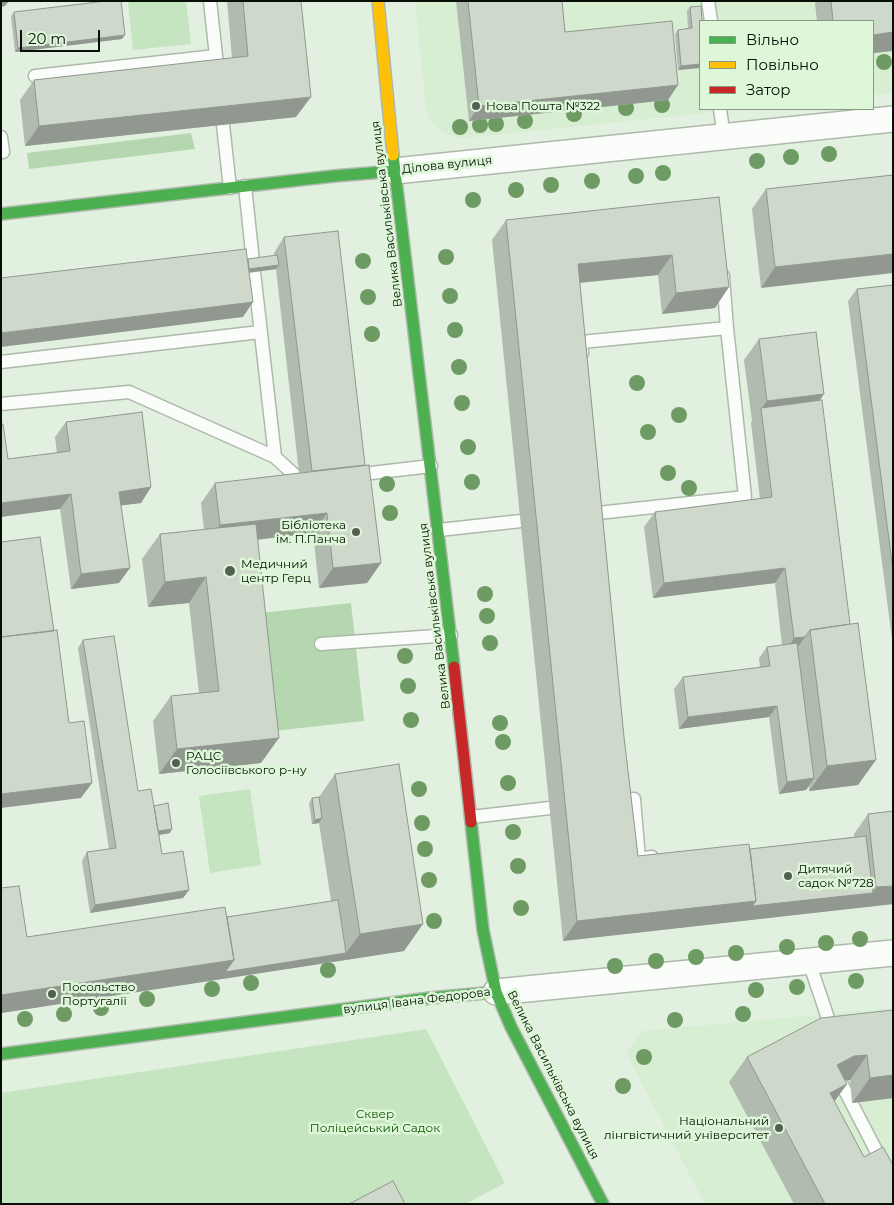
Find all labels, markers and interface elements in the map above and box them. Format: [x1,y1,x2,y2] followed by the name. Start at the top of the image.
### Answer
[22,20,102,52] scale bar
[699,20,874,110] legend
[28,29,66,48] text: 20 m
[746,30,799,49] text: Вільно
[746,55,819,74] text: Повільно
[746,80,791,99] text: Затор
[486,99,600,113] place label: Нова Пошта №322
[470,100,482,112] marker: Нова Пошта №322
[368,120,406,308] street label: Велика Васильківська вулиця
[401,153,493,177] street label: Ділова вулиця
[276,518,346,546] place label: Бібліотека ім. П.Панча
[416,522,454,710] street label: Велика Васильківська вулиця
[350,526,362,538] marker: Бібліотека ім. П.Панча
[241,557,311,585] place label: Медичний центр Герц
[223,564,237,578] marker: Медичний центр Герц
[186,749,307,777] place label: РАЦС Голосіївського р-ну
[170,757,182,769] marker: РАЦС Голосіївського р-ну
[798,862,874,890] place label: Дитячий садок №728
[782,870,794,882] marker: Дитячий садок №728
[62,980,135,1008] place label: Посольство Португалії
[343,985,491,1017] street label: вулиця Івана Федорова
[46,988,58,1000] marker: Посольство Португалії
[504,988,602,1162] street label: Велика Васильківська вулиця
[310,1107,440,1135] park label: Сквер Поліцейський Садок
[604,1114,769,1142] place label: Національний лінгвістичний університет
[773,1122,785,1134] marker: Національний лінгвістичний університет

